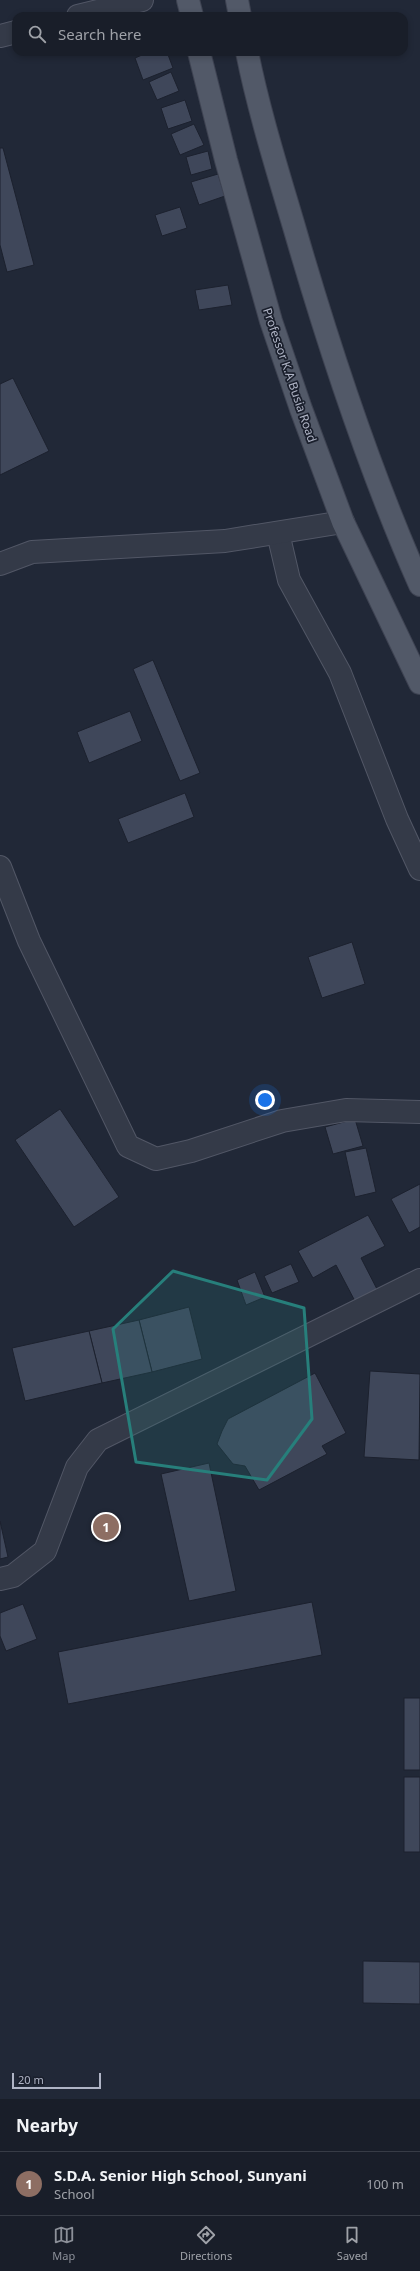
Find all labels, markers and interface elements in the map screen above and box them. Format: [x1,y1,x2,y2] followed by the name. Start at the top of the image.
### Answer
[12,12,408,56] search box
[26,23,48,45] icon: search
[58,24,141,44] text: Search here
[259,305,321,445] street label: Professor K.A Busia Road
[255,1090,275,1110] your location
[93,1512,119,1542] pin: 1
[12,2071,101,2090] scale bar
[18,2072,44,2087] text: 20 m
[16,2114,78,2137] text: Nearby
[54,2165,307,2185] text: S.D.A. Senior High School, Sunyani
[25,2175,33,2193] text: 1
[366,2175,404,2193] text: 100 m
[54,2185,95,2203] text: School
[52,2224,75,2263] tab: Map
[180,2224,232,2263] tab: Directions
[337,2224,368,2263] tab: Saved

